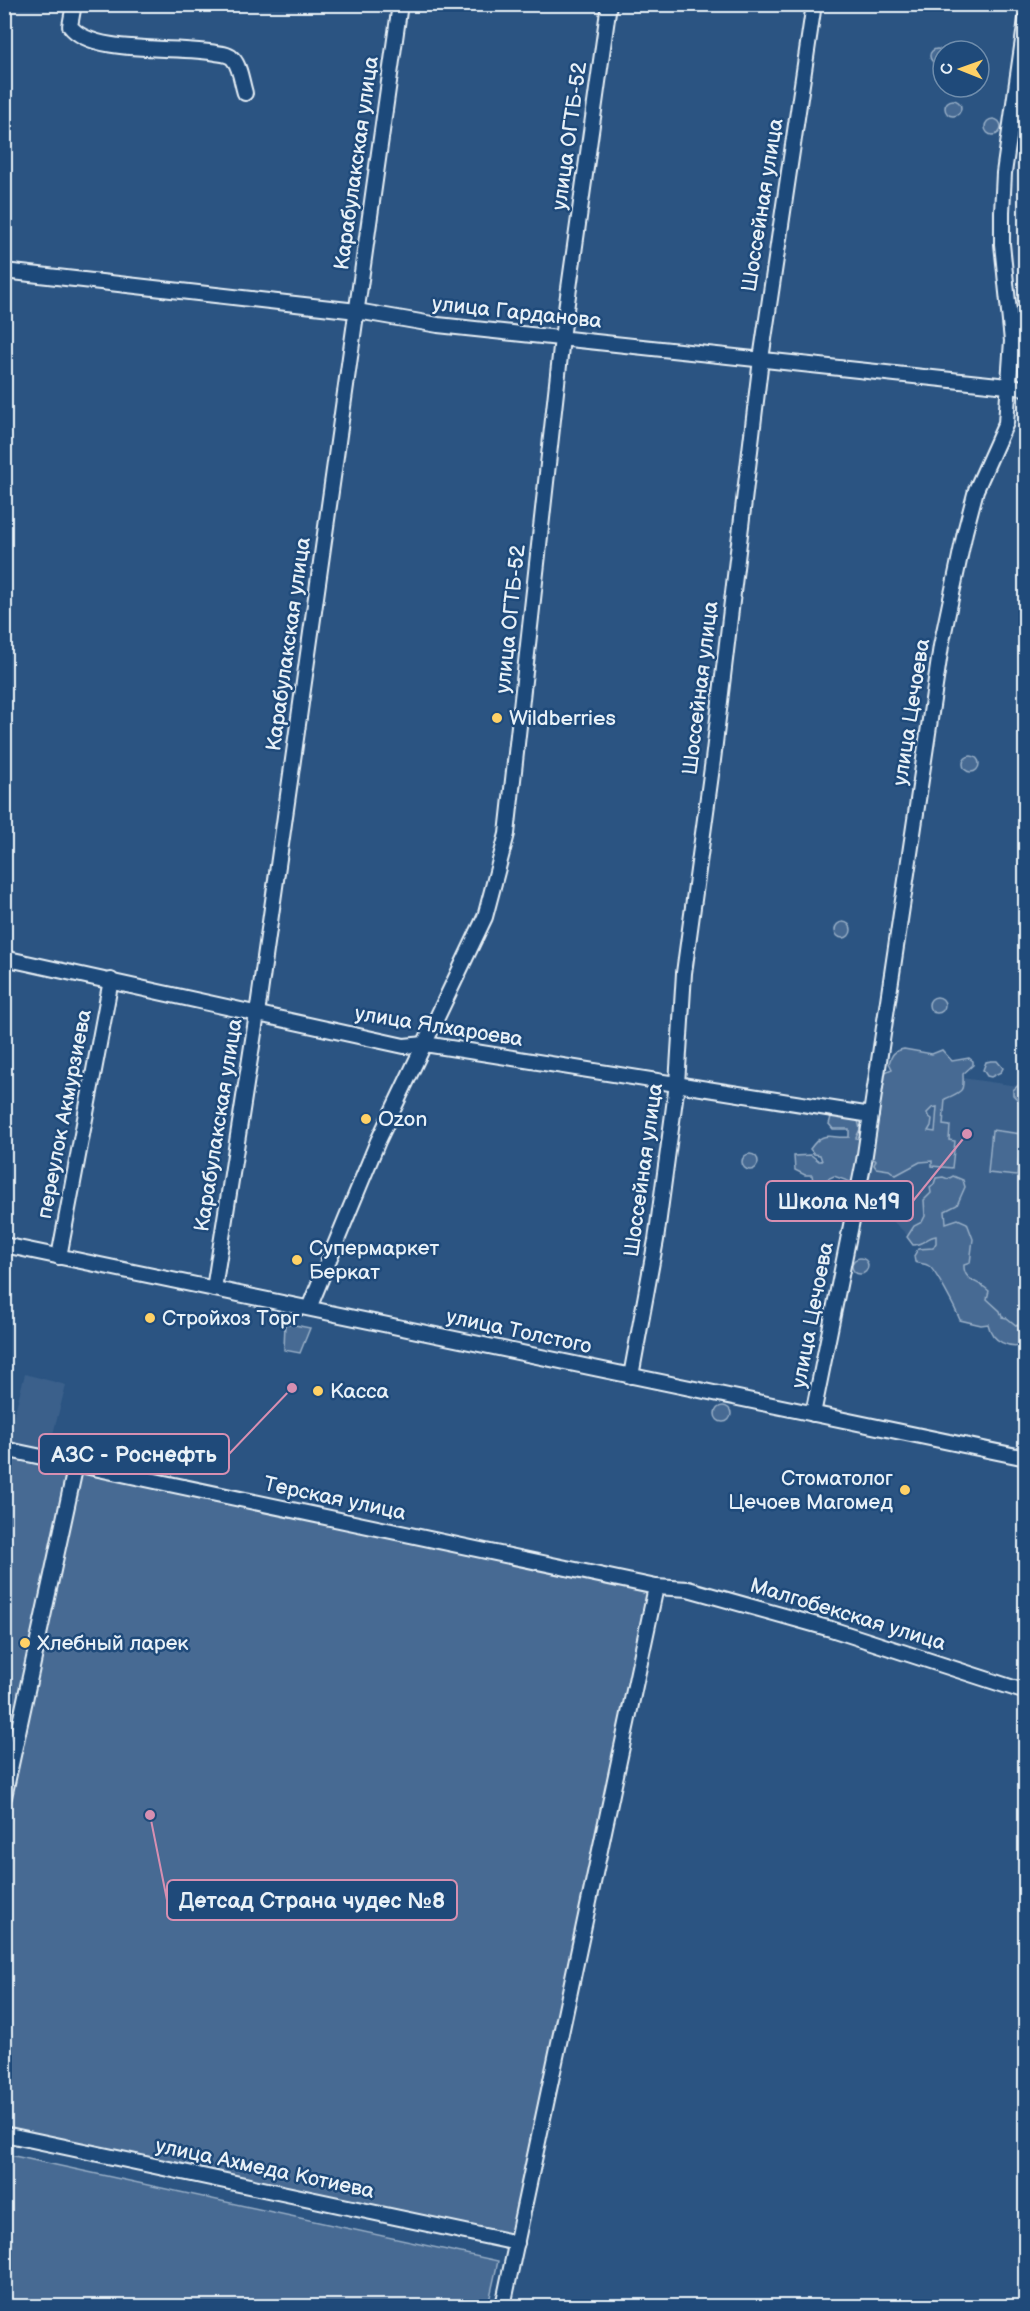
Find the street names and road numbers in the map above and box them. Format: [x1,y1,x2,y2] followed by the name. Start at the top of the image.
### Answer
[329,54,384,272] street label: Карабулакская улица
[547,60,592,212] street label: улица ОГТБ-52
[736,116,789,294] street label: Шоссейная улица
[431,291,604,334] street label: улица Гарданова
[261,535,316,753] street label: Карабулакская улица
[490,543,531,695] street label: улица ОГТБ-52
[677,599,724,777] street label: Шоссейная улица
[888,636,936,787] street label: улица Цечоева
[353,1001,525,1052] street label: улица Ялхароева
[32,1007,97,1221] street label: переулок Акмурзиева
[189,1016,248,1233] street label: Карабулакская улица
[619,1081,668,1259] street label: Шоссейная улица
[786,1239,839,1390] street label: улица Цечоева
[444,1304,594,1359] street label: улица Толстого
[262,1471,409,1526] street label: Терская улица
[747,1573,949,1656] street label: Малгобекская улица
[153,2133,377,2204] street label: улица Ахмеда Котиева

